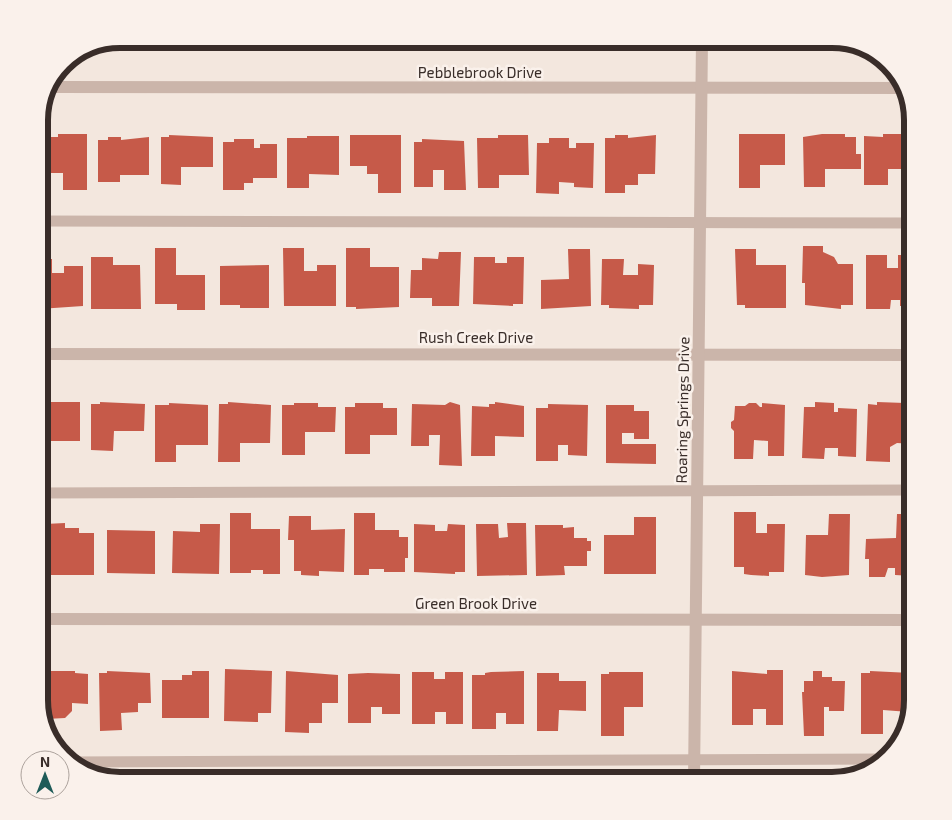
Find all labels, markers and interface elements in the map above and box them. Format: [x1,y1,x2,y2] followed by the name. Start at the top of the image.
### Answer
[418,63,542,81] street label: Pebblebrook Drive
[419,328,533,346] street label: Rush Creek Drive
[672,337,692,483] street label: Roaring Springs Drive
[415,594,537,612] street label: Green Brook Drive
[20,750,70,800] north arrow
[40,753,50,770] text: N

